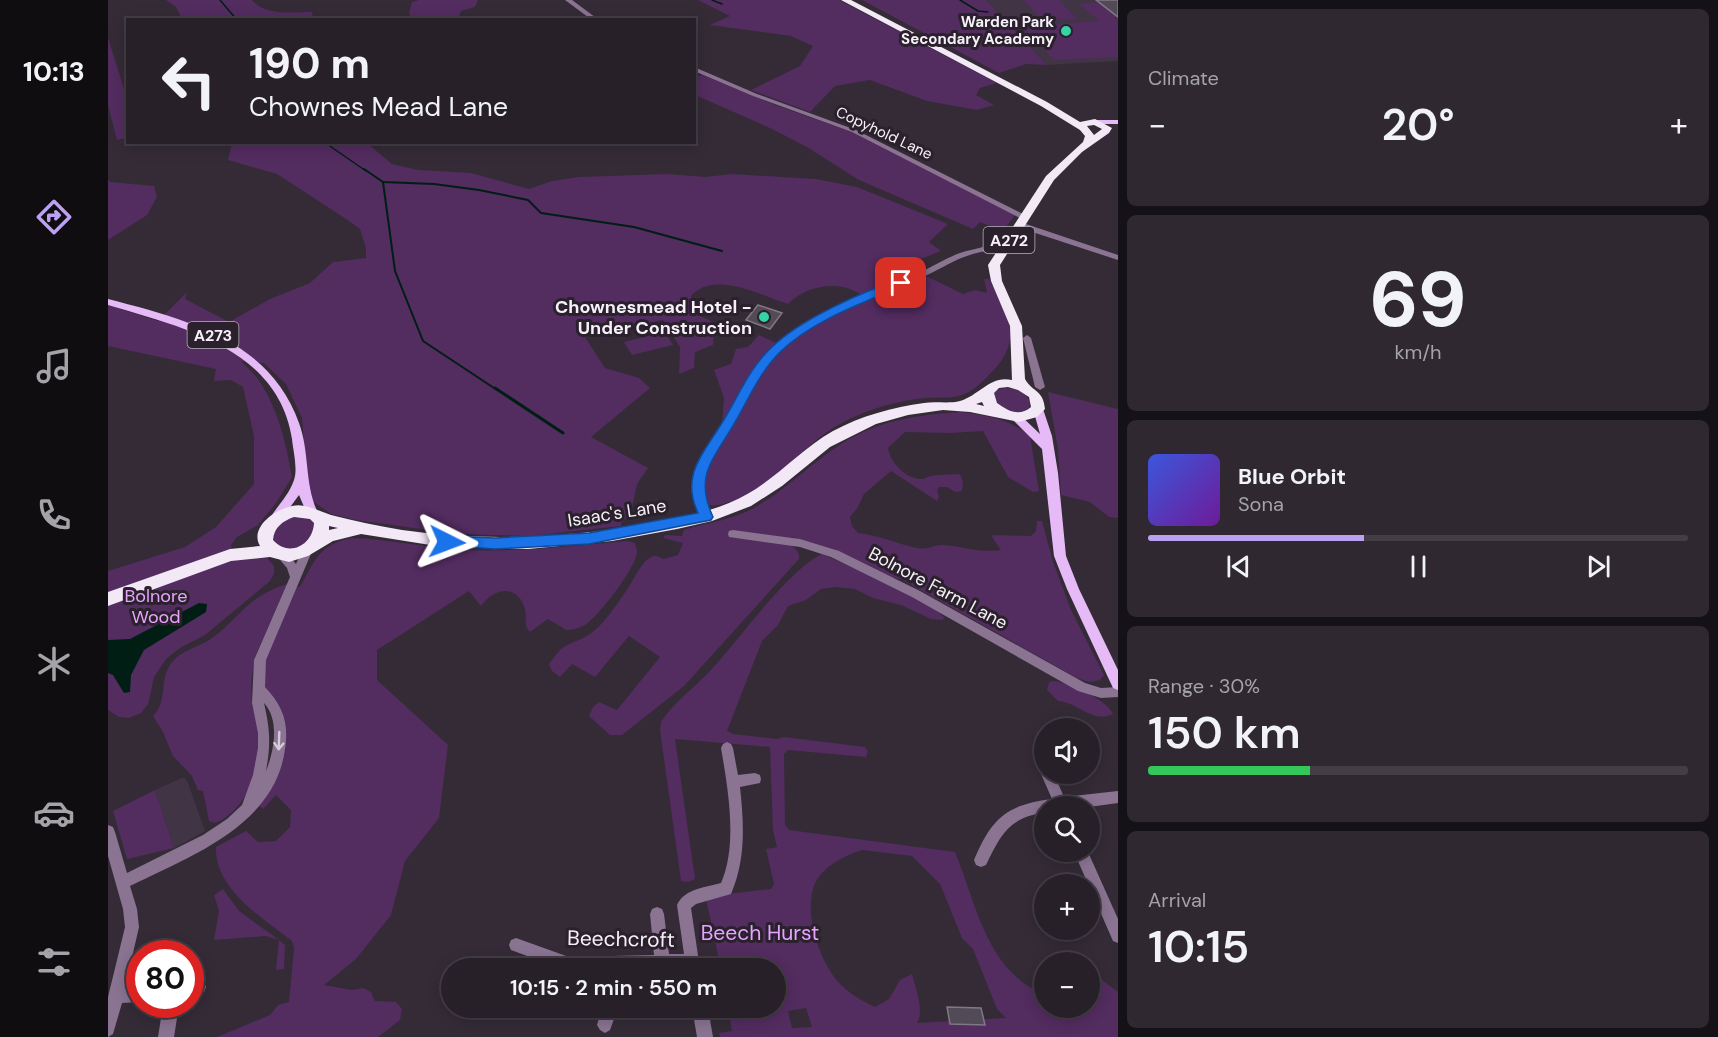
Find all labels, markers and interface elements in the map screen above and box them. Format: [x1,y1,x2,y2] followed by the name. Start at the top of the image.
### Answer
[901,12,1054,49] place label: Warden Park Secondary Academy
[1059,24,1073,38] marker: Warden Park Secondary Academy
[249,36,370,91] text: 190 m
[150,42,228,120] icon: left
[23,54,85,89] text: 10:13
[1148,65,1219,91] text: Climate
[249,89,508,124] text: Chownes Mead Lane
[1381,95,1455,154] text: 20°
[833,102,935,164] street label: Copyhold Lane
[1148,103,1166,146] text: −
[1670,103,1688,146] text: +
[33,196,75,238] icon: directions
[984,227,1034,253] road number: A272
[1369,249,1467,350] text: 69
[875,257,926,308] pin
[884,266,917,299] icon: arrive
[555,295,752,340] place label: Chownesmead Hotel - Under Construction
[757,310,771,324] marker: Chownesmead Hotel - Under Construction
[188,322,238,348] road number: A273
[1394,339,1442,365] text: km/h
[33,345,75,387] icon: music
[1238,462,1346,491] text: Blue Orbit
[1238,491,1284,517] text: Sona
[566,493,668,533] street label: Isaac's Lane
[33,494,75,536] icon: phone
[415,510,479,574] position arrow
[864,541,1012,635] street label: Bolnore Farm Lane
[1222,550,1255,583] icon: previous
[1402,550,1435,583] icon: pause
[1582,550,1615,583] icon: next
[124,584,188,629] park label: Bolnore Wood
[33,643,75,685] icon: climate
[1148,673,1260,699] text: Range · 30%
[1148,703,1301,762] text: 150 km
[1034,718,1100,1018] map controls
[1034,718,1100,784] button: sound
[274,730,285,750] one-way arrow
[33,792,75,834] icon: car
[1034,796,1100,862] button: search
[1034,874,1100,940] button: +
[1148,887,1206,913] text: Arrival
[1148,917,1249,976] text: 10:15
[701,919,819,947] park label: Beech Hurst
[567,924,675,954] street label: Beechcroft
[126,940,204,1018] speed limit sign: 80
[33,941,75,983] icon: filters
[1034,952,1100,1018] button: −
[510,973,717,1002] text: 10:15 · 2 min · 550 m

